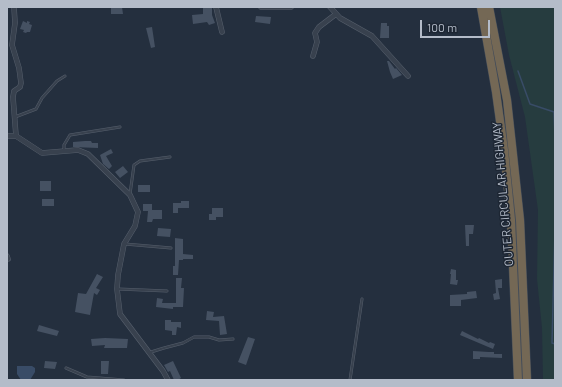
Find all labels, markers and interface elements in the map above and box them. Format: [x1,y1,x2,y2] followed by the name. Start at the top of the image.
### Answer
[422,12,492,38] scale bar
[427,20,457,34] text: 100 m
[490,121,516,267] street label: OUTER CIRCULAR HIGHWAY

